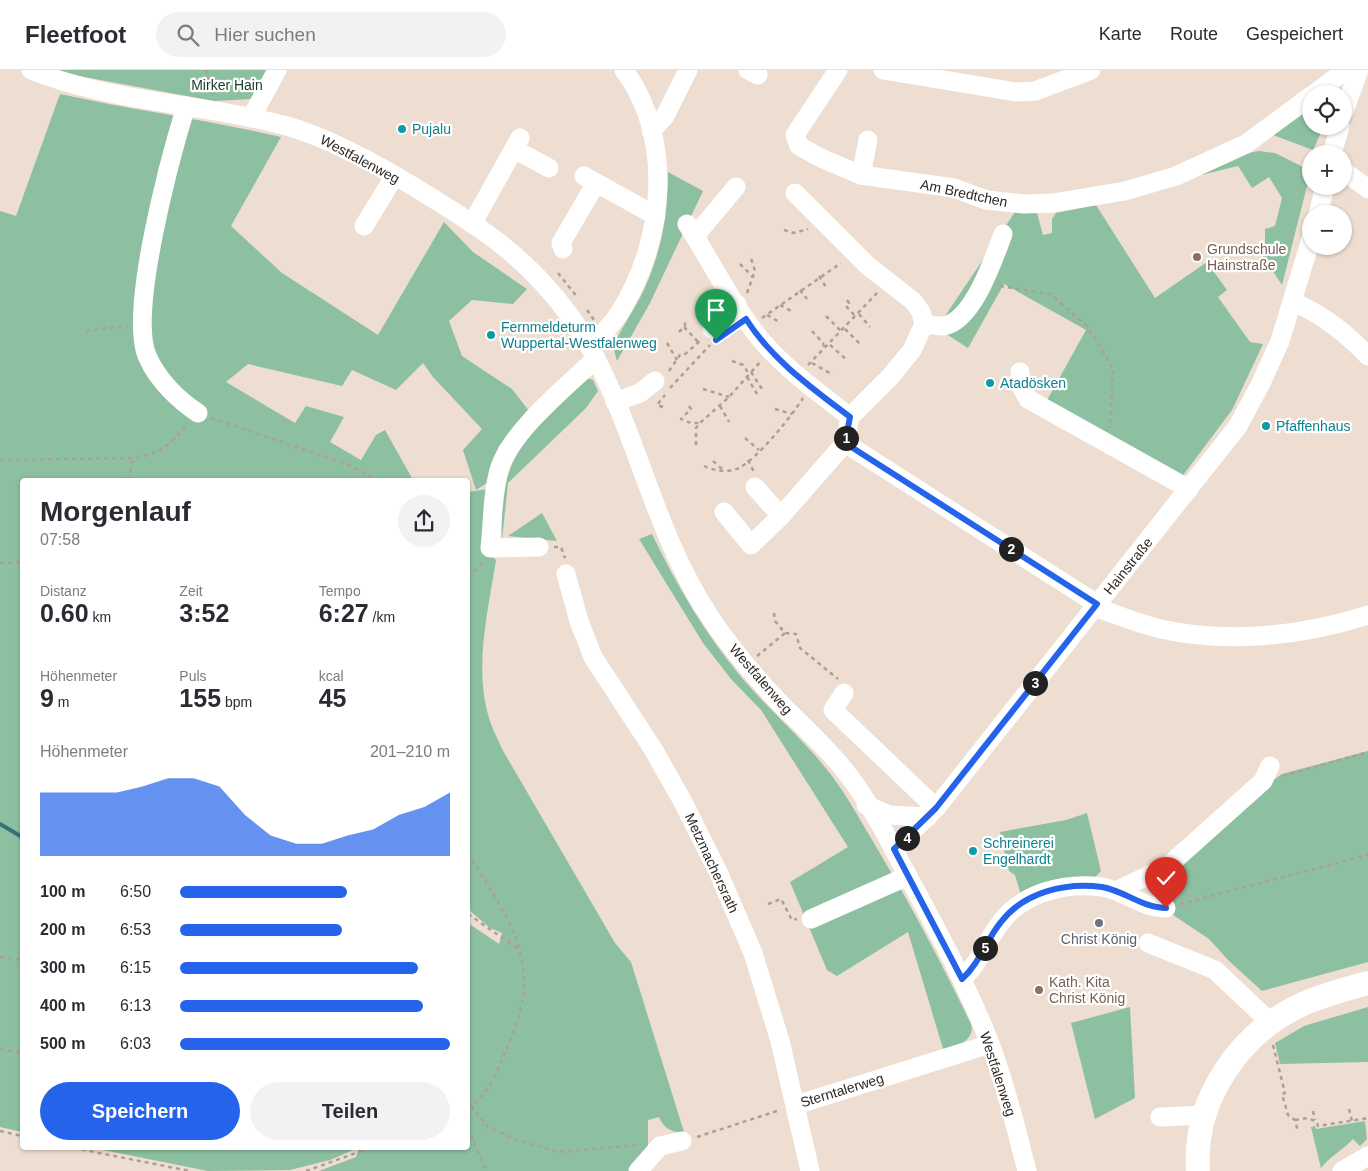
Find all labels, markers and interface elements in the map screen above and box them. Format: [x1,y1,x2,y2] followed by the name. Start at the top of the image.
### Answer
[156,12,506,57] search box
[25,21,126,48] text: Fleetfoot
[174,21,202,49] icon: search
[214,24,316,45] text: Hier suchen
[1099,24,1142,44] text: Karte
[1170,24,1218,44] text: Route
[1246,24,1343,44] text: Gespeichert
[191,77,263,93] park label: Mirker Hain
[1302,85,1352,255] map controls
[1302,85,1352,135] button: locate
[412,121,451,137] place label: Pujalu
[396,123,408,135] marker: Pujalu
[318,131,402,187] street label: Westfalenweg
[1302,145,1352,195] button: +
[919,176,1009,210] street label: Am Bredtchen
[1302,205,1352,255] button: −
[1207,241,1287,273] place label: Grundschule Hainstraße
[1191,251,1203,263] marker: Grundschule Hainstraße
[695,289,737,340] pin
[702,296,730,324] icon: arrive
[501,319,657,351] place label: Fernmeldeturm Wuppertal-Westfalenweg
[485,329,497,341] marker: Fernmeldeturm Wuppertal-Westfalenweg
[1000,375,1066,391] place label: Atadösken
[984,377,996,389] marker: Atadösken
[1276,418,1350,434] place label: Pfaffenhaus
[1260,420,1272,432] marker: Pfaffenhaus
[834,426,858,450] pin: 1
[843,430,850,446] text: 1
[398,495,450,547] button: share
[40,496,191,527] text: Morgenlauf
[40,531,80,548] text: 07:58
[1100,534,1156,598] street label: Hainstraße
[998,536,1024,562] pin: 2
[1008,541,1015,557] text: 2
[40,583,87,599] text: Distanz
[179,583,203,599] text: Zeit
[319,583,361,599] text: Tempo
[40,599,89,627] text: 0.60
[179,599,229,627] text: 3:52
[319,599,369,627] text: 6:27
[89,609,111,625] text: km
[369,609,395,625] text: /km
[726,641,796,717] street label: Westfalenweg
[40,668,117,684] text: Höhenmeter
[179,668,207,684] text: Puls
[319,668,344,684] text: kcal
[1022,670,1048,696] pin: 3
[1032,675,1039,691] text: 3
[40,684,54,712] text: 9
[179,684,221,712] text: 155
[319,684,346,712] text: 45
[54,694,69,710] text: m
[221,694,252,710] text: bpm
[40,743,128,760] text: Höhenmeter
[370,743,450,760] text: 201–210 m
[682,811,742,915] street label: Metzmachersrath
[894,826,920,850] pin: 4
[904,830,911,846] text: 4
[983,835,1054,867] place label: Schreinerei Engelhardt
[967,845,979,857] marker: Schreinerei Engelhardt
[1145,857,1187,908] pin
[1152,864,1180,892] icon: check
[40,883,85,900] text: 100 m
[120,883,151,900] text: 6:50
[1093,917,1105,929] marker: Christ König
[40,921,85,938] text: 200 m
[120,921,151,938] text: 6:53
[1061,931,1137,947] place label: Christ König
[972,936,998,960] pin: 5
[982,940,989,956] text: 5
[40,959,85,976] text: 300 m
[120,959,151,976] text: 6:15
[1049,974,1125,1006] place label: Kath. Kita Christ König
[1033,984,1045,996] marker: Kath. Kita Christ König
[40,997,85,1014] text: 400 m
[120,997,151,1014] text: 6:13
[977,1030,1019,1118] street label: Westfalenweg
[40,1035,85,1052] text: 500 m
[120,1035,151,1052] text: 6:03
[798,1070,886,1110] street label: Sterntalerweg
[40,1082,240,1140] button: Speichern
[250,1082,450,1140] button: Teilen

